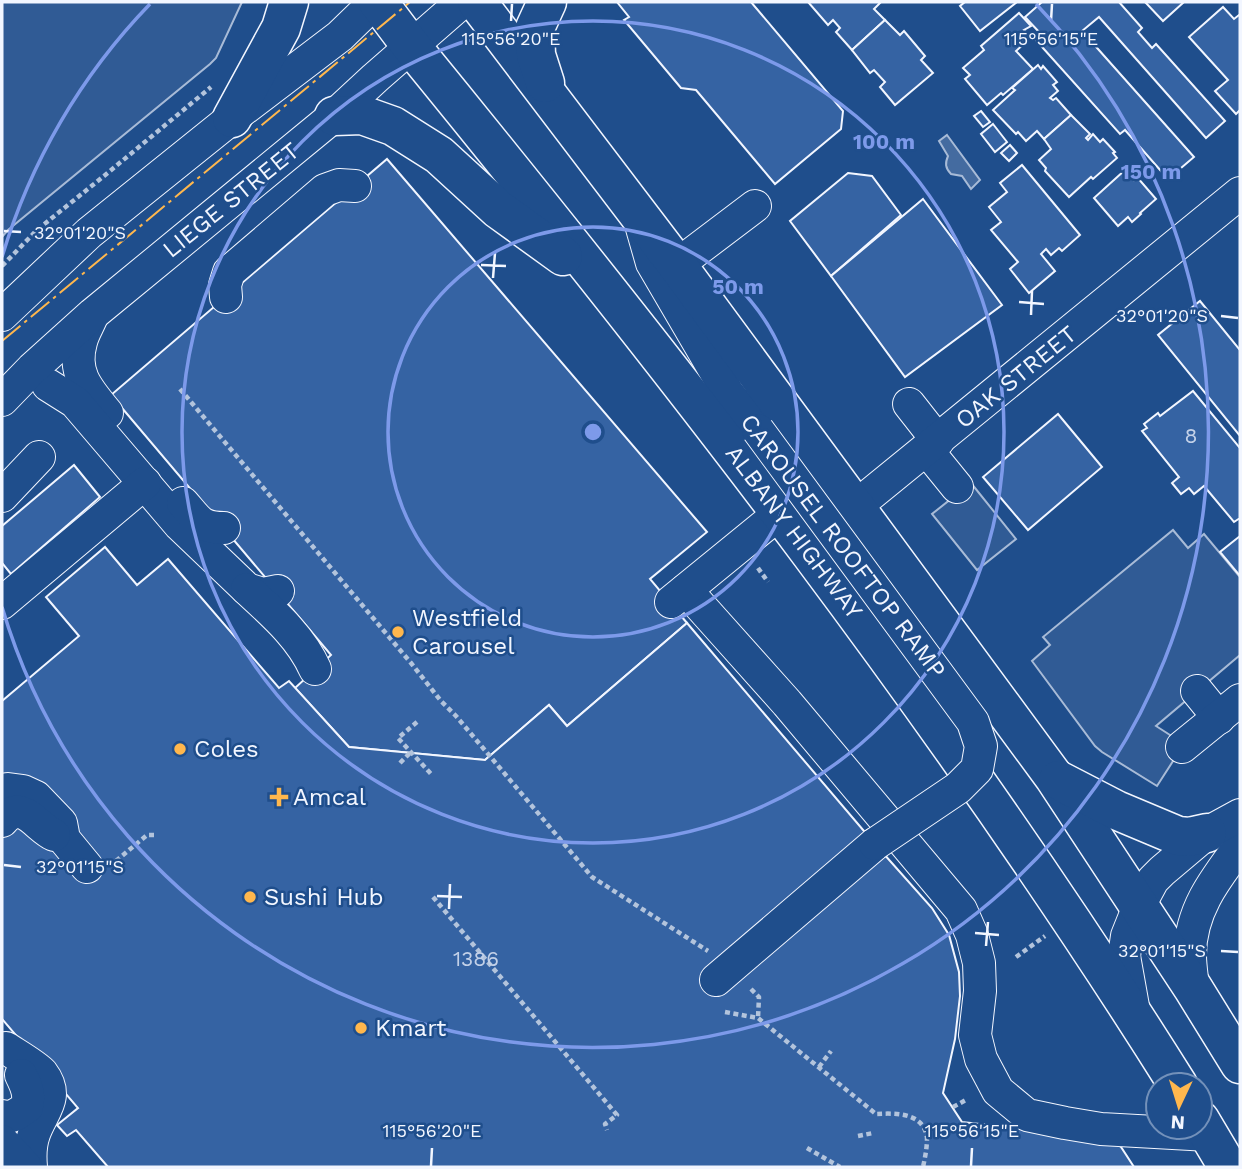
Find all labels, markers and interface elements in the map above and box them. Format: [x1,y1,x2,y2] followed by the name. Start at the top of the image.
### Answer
[462,28,560,49] text: 115°56'20"E
[1004,28,1098,49] text: 115°56'15"E
[853,129,915,154] text: 100 m
[157,136,305,264] street label: LIEGE STREET
[1121,159,1181,184] text: 150 m
[34,222,126,243] text: 32°01'20"S
[712,274,764,299] text: 50 m
[1116,305,1208,326] text: 32°01'20"S
[950,320,1082,434] street label: OAK STREET
[735,409,951,683] street label: CAROUSEL ROOFTOP RAMP
[581,420,605,444] centre of rings
[1185,423,1197,448] house number: 8
[720,440,868,624] street label: ALBANY HIGHWAY
[412,604,522,660] place label: Westfield Carousel
[390,624,406,640] marker: Westfield Carousel
[194,735,259,763] place label: Coles
[172,741,188,757] marker: Coles
[293,783,367,811] place label: Amcal
[271,789,287,805] marker: Amcal
[36,856,124,877] text: 32°01'15"S
[264,883,383,911] place label: Sushi Hub
[242,889,258,905] marker: Sushi Hub
[1118,940,1206,961] text: 32°01'15"S
[453,946,499,971] house number: 1386
[375,1014,446,1042] place label: Kmart
[353,1020,369,1036] marker: Kmart
[1144,1071,1214,1141] north arrow
[1170,1110,1186,1134] text: N
[383,1120,481,1141] text: 115°56'20"E
[925,1120,1019,1141] text: 115°56'15"E

